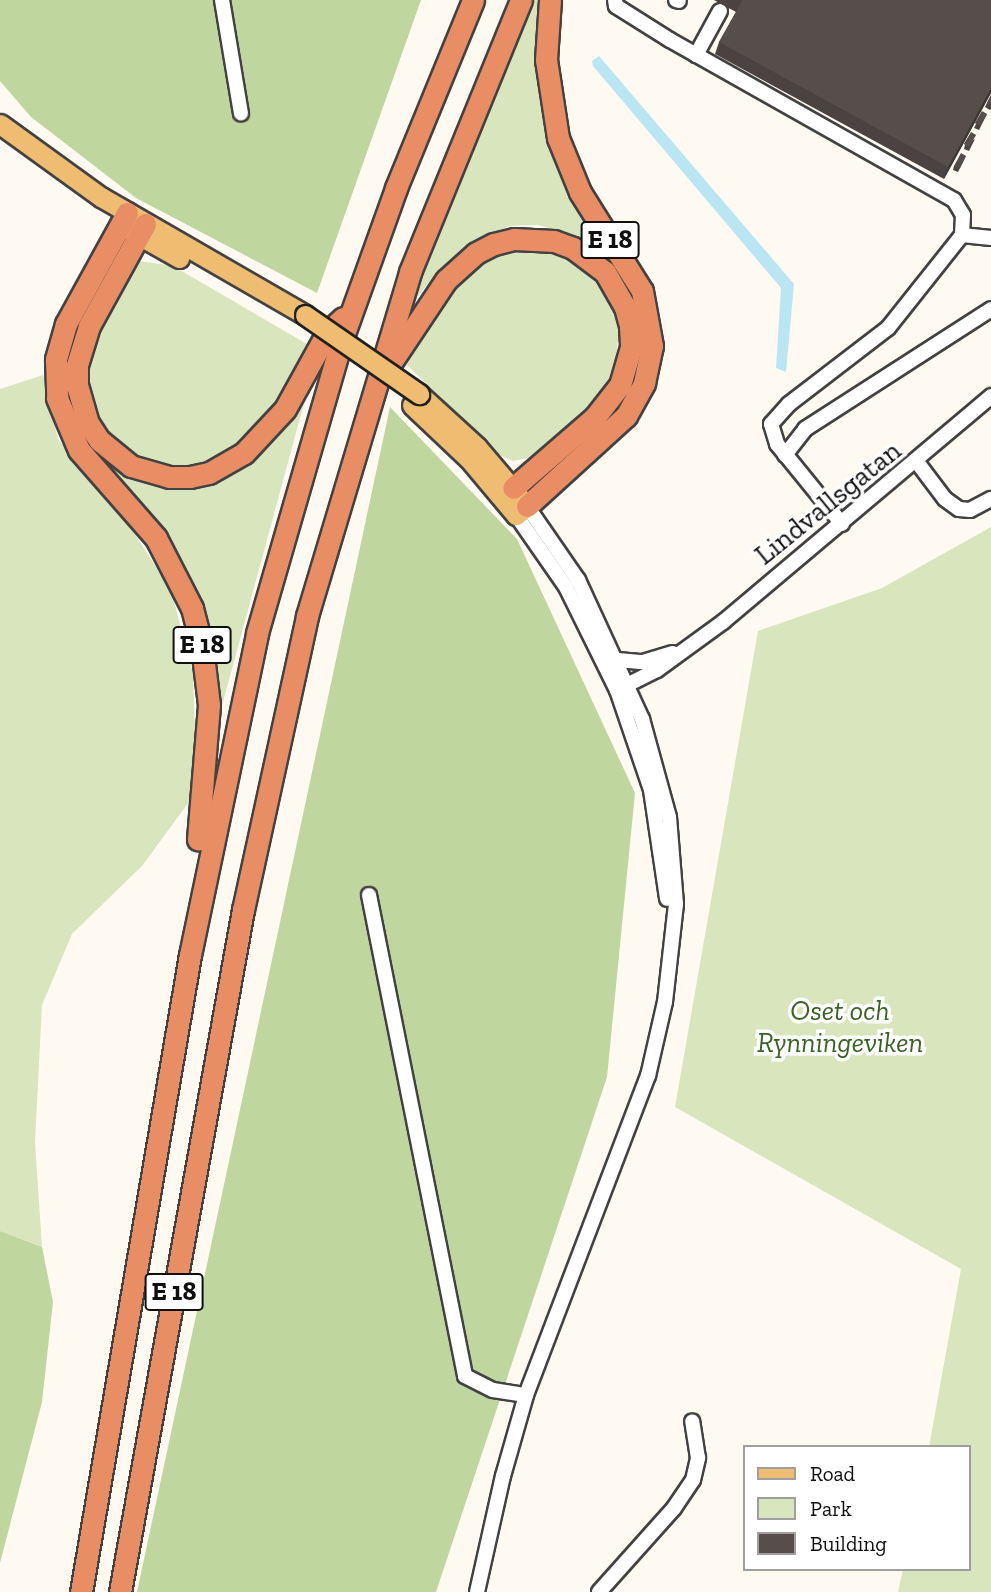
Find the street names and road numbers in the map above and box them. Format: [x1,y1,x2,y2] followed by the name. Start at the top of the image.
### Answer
[580,218,640,262] road number: E 18
[748,434,908,572] street label: Lindvallsgatan
[172,622,232,667] road number: E 18
[144,1270,204,1315] road number: E 18

